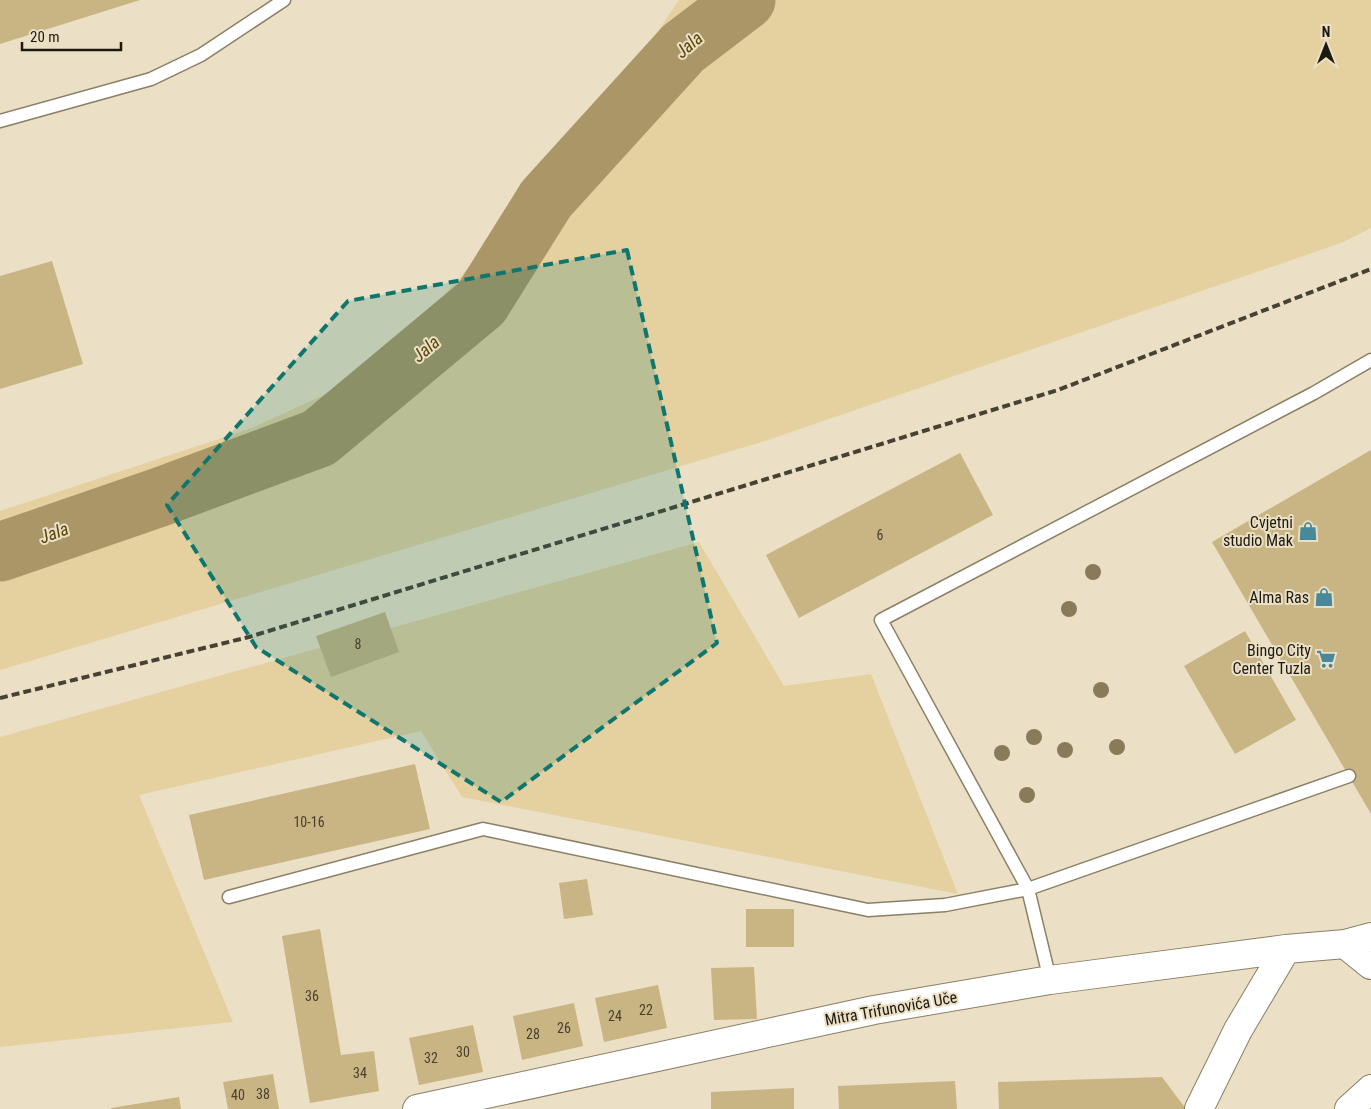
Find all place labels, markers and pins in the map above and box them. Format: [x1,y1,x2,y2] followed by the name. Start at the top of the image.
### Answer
[1223,513,1294,550] place label: Cvjetni studio Mak
[1297,520,1319,542] shop icon: Cvjetni studio Mak
[1313,586,1335,608] shop icon: Alma Ras
[1249,588,1309,607] place label: Alma Ras
[1233,641,1311,678] place label: Bingo City Center Tuzla
[1315,648,1337,670] supermarket icon: Bingo City Center Tuzla

